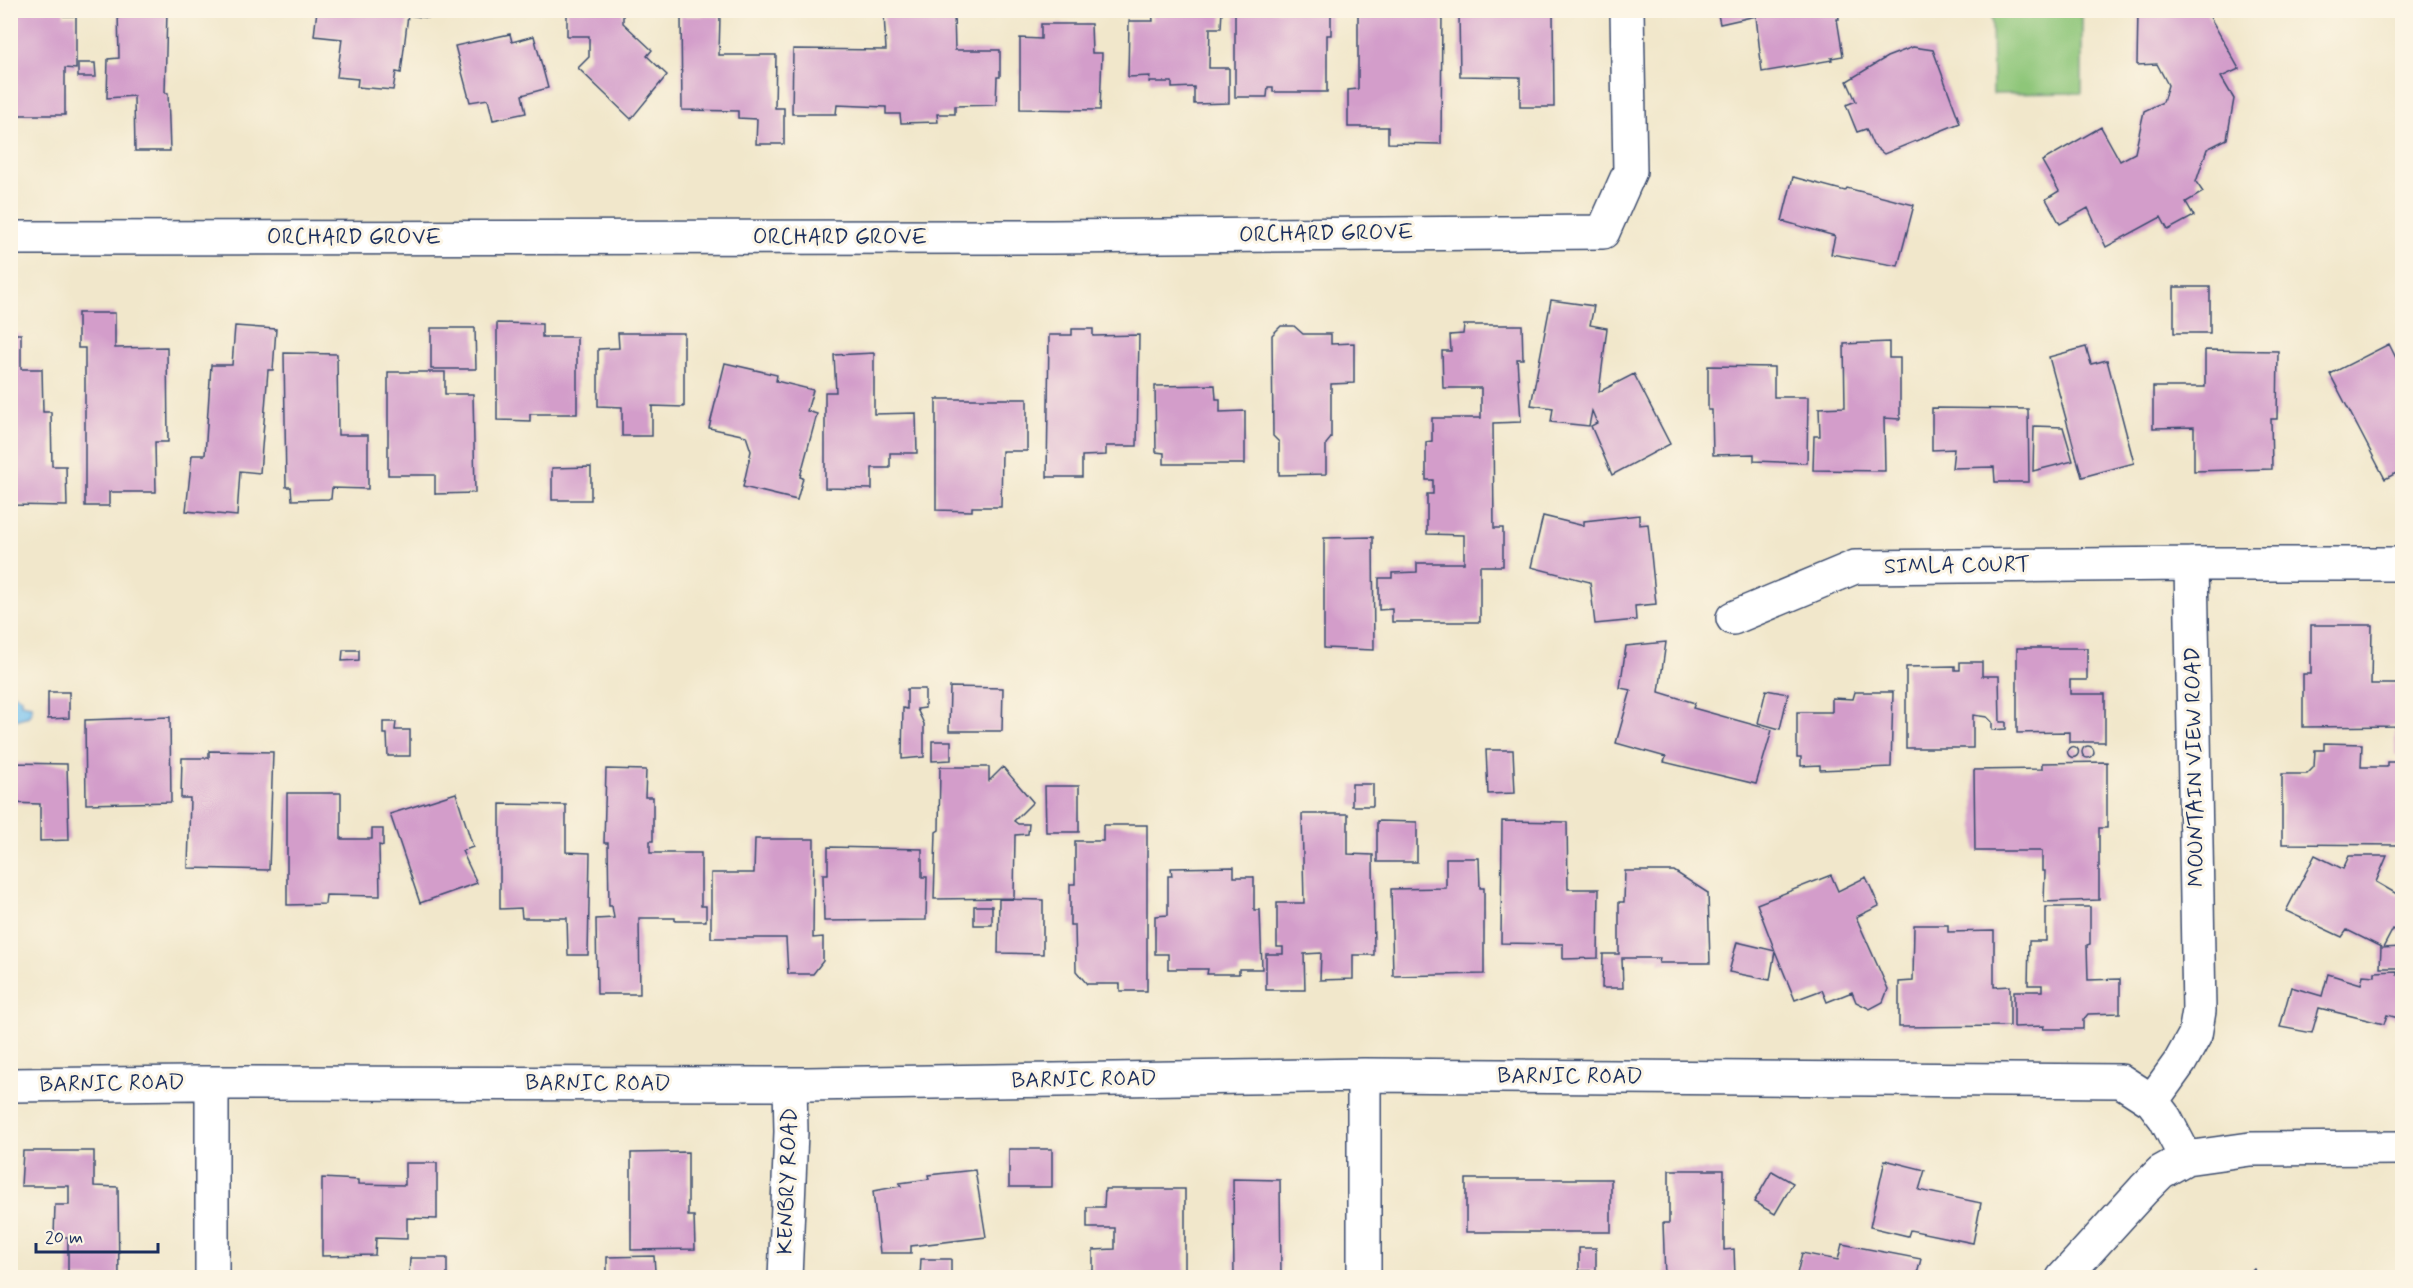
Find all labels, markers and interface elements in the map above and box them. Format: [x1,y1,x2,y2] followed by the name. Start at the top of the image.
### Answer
[1239,218,1413,250] street label: ORCHARD GROVE
[267,224,441,252] street label: ORCHARD GROVE
[753,224,927,252] street label: ORCHARD GROVE
[1884,551,2030,581] street label: SIMLA COURT
[2179,647,2211,887] street label: MOUNTAIN VIEW ROAD
[1497,1063,1643,1091] street label: BARNIC ROAD
[1011,1065,1157,1095] street label: BARNIC ROAD
[39,1069,185,1099] street label: BARNIC ROAD
[525,1070,671,1098] street label: BARNIC ROAD
[771,1107,805,1255] street label: KENBRY ROAD
[36,1216,158,1254] scale bar
[45,1226,83,1250] text: 20 m

